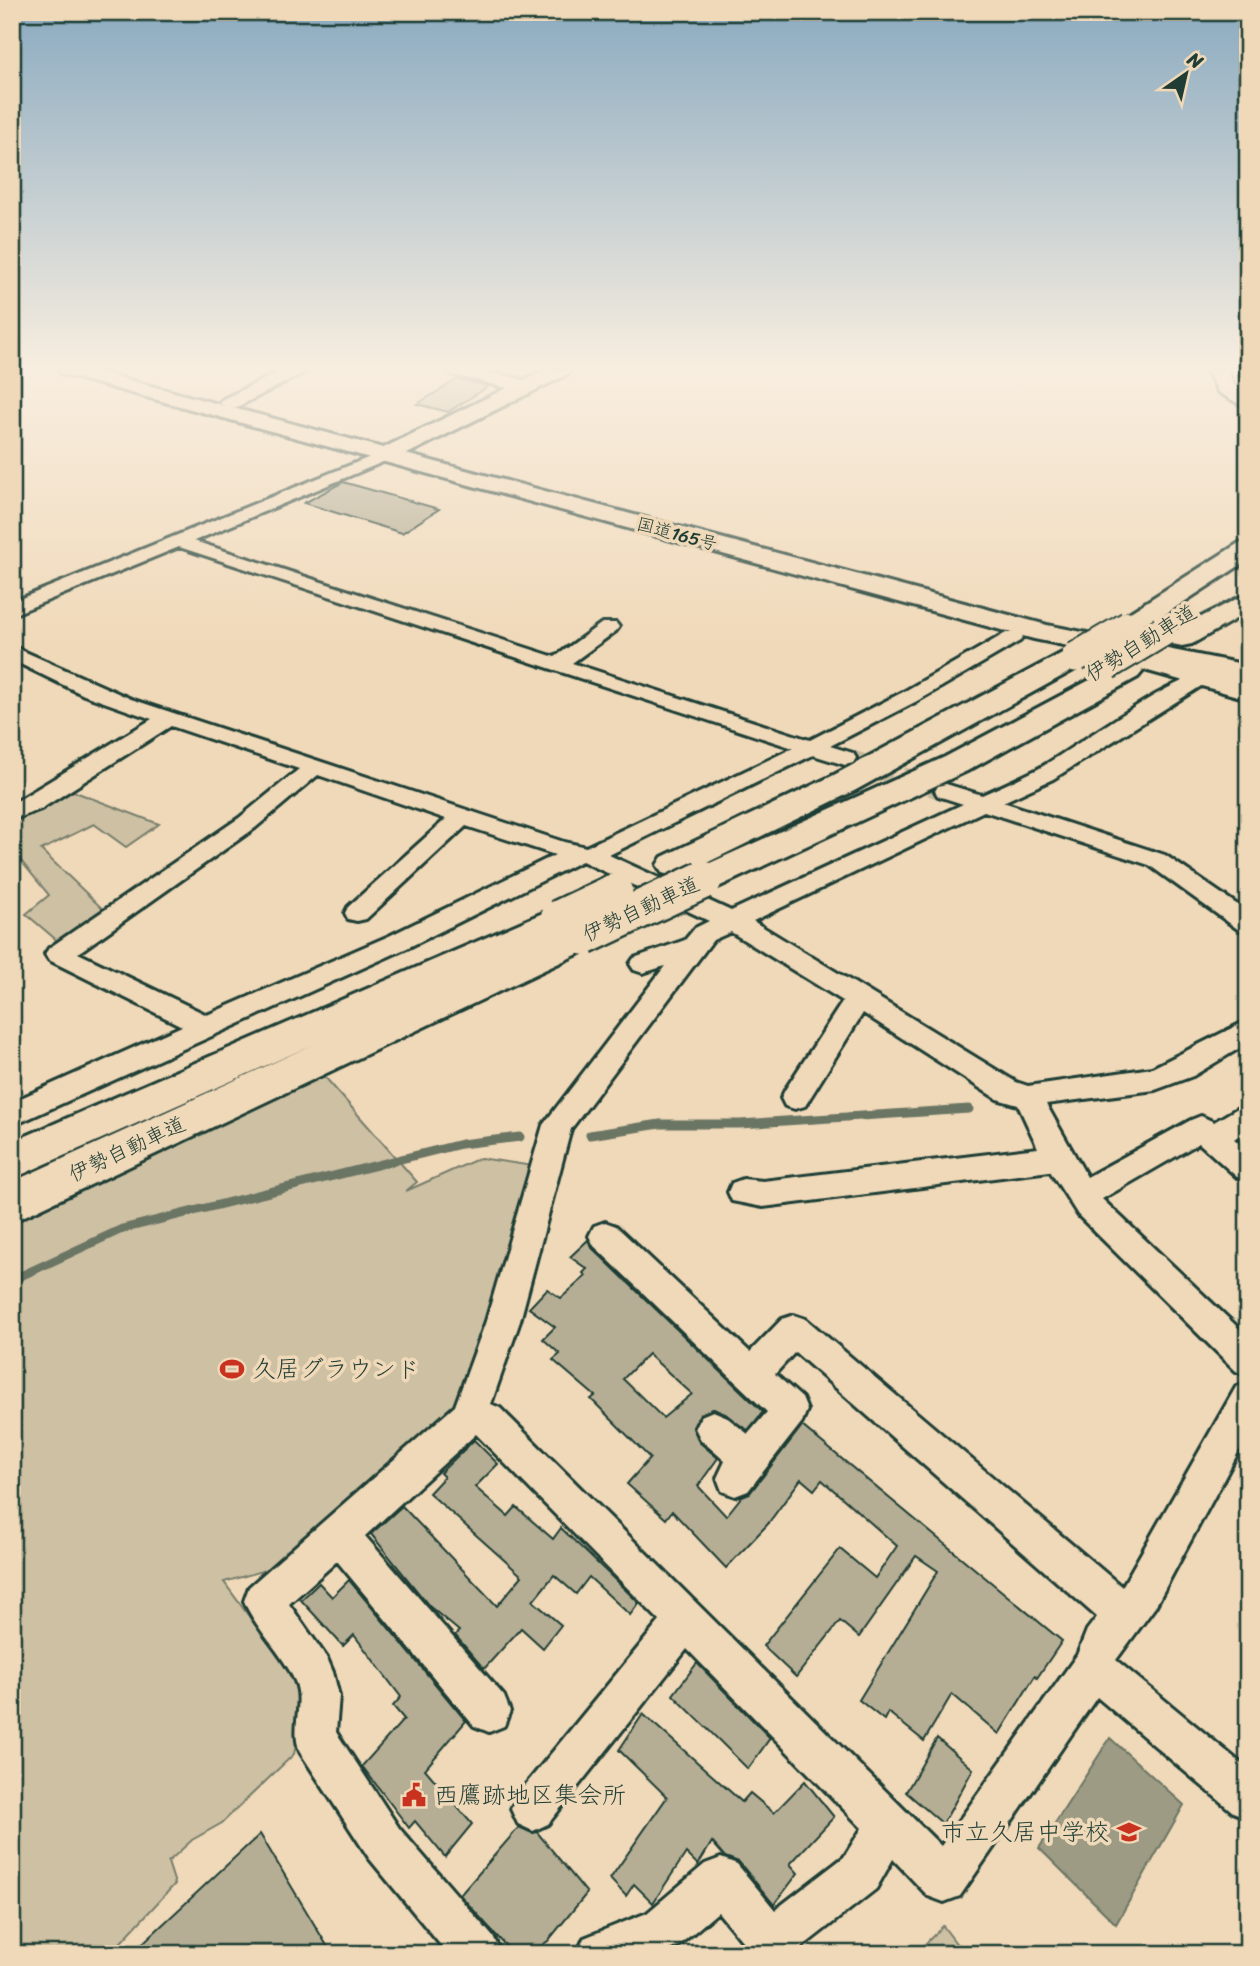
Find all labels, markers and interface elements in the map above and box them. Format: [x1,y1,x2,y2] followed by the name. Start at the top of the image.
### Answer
[1152,38,1222,108] north arrow
[1180,42,1211,78] text: N
[633,508,721,560] street label: 国道165号
[1078,594,1204,692] street label: 伊勢自動車道
[576,865,706,953] street label: 伊勢自動車道
[62,1105,192,1193] street label: 伊勢自動車道
[252,1348,420,1390] place label: 久居グラウンド
[218,1355,246,1383] sports icon: 久居グラウンド
[434,1774,626,1816] place label: 西鷹跡地区集会所
[400,1781,428,1809] public building icon: 西鷹跡地区集会所
[941,1811,1109,1853] place label: 市立久居中学校
[1115,1818,1143,1846] school or university icon: 市立久居中学校

